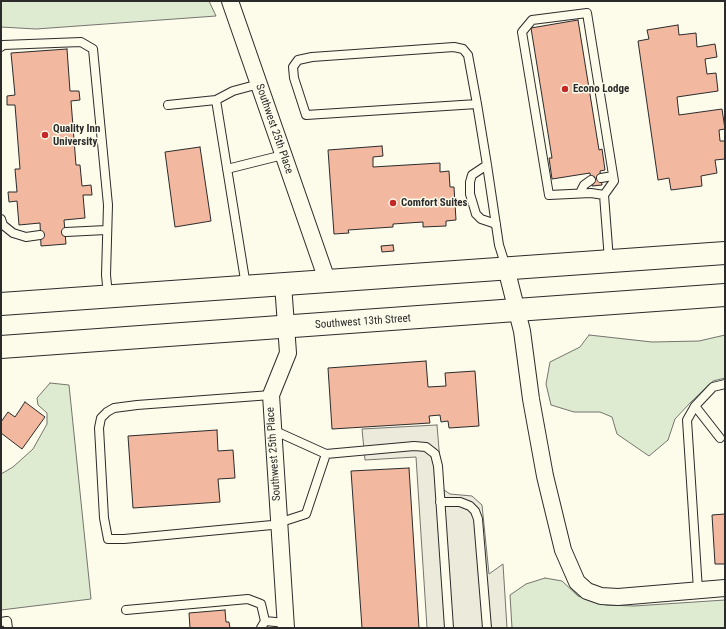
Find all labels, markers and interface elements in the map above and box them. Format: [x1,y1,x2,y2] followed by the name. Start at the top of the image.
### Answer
[252,82,296,176] street label: Southwest 25th Place
[573,82,629,96] place label: Econo Lodge
[560,84,570,94] marker: Econo Lodge
[53,122,100,148] place label: Quality Inn University
[40,130,50,140] marker: Quality Inn University
[401,196,468,210] place label: Comfort Suites
[388,198,398,208] marker: Comfort Suites
[315,312,411,332] street label: Southwest 13th Street
[264,407,284,501] street label: Southwest 25th Place

